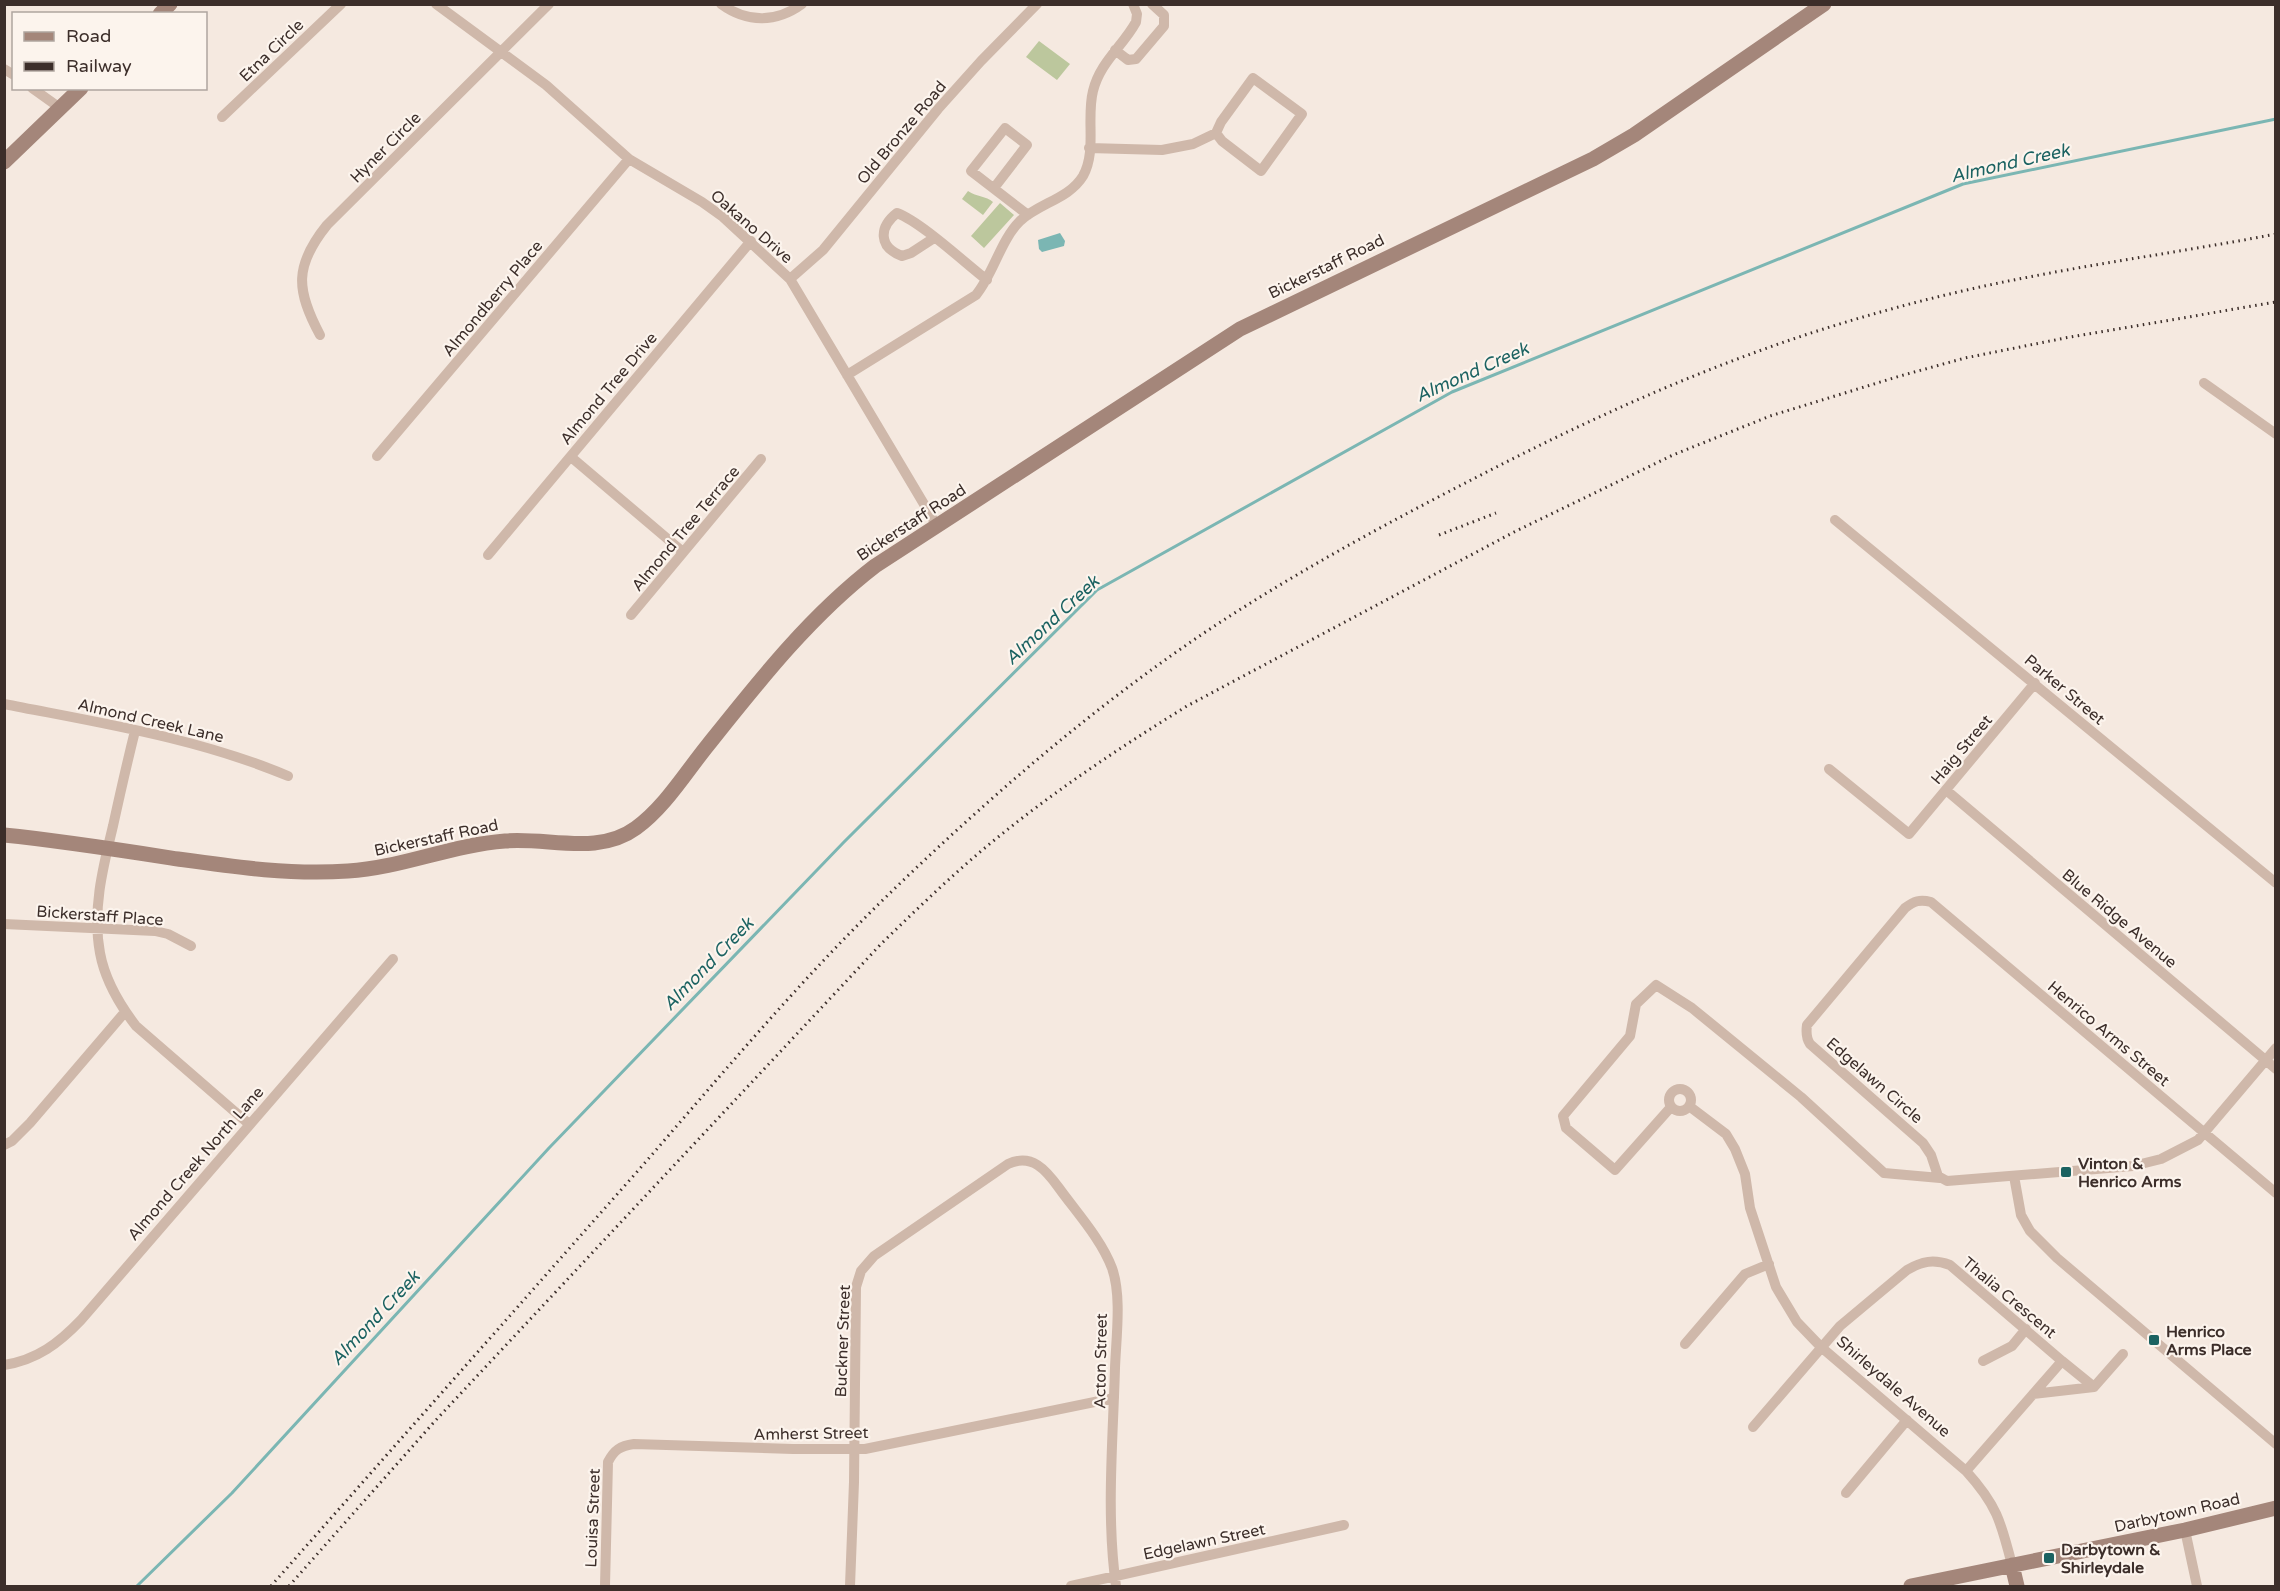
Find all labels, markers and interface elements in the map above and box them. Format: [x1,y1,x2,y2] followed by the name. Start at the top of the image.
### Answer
[12,12,207,90] legend
[235,15,308,86] street label: Etna Circle
[66,25,111,47] text: Road
[66,55,132,77] text: Railway
[853,77,951,188] street label: Old Bronze Road
[346,108,425,187] street label: Hyner Circle
[1948,138,2073,187] water label: Almond Creek
[706,186,797,268] street label: Oakano Drive
[1265,230,1388,304] street label: Bickerstaff Road
[438,237,547,361] street label: Almondberry Place
[556,328,662,449] street label: Almond Tree Drive
[1412,337,1533,407] water label: Almond Creek
[627,462,744,595] street label: Almond Tree Terrace
[853,480,970,566] street label: Bickerstaff Road
[1000,570,1105,669] water label: Almond Creek
[2020,650,2109,729] street label: Parker Street
[76,694,226,747] street label: Almond Creek Lane
[1927,711,1997,789] street label: Haig Street
[372,815,500,861] street label: Bickerstaff Road
[2058,865,2181,973] street label: Blue Ridge Avenue
[36,902,164,930] street label: Bickerstaff Place
[658,912,759,1015] water label: Almond Creek
[2043,977,2174,1091] street label: Henrico Arms Street
[1822,1033,1927,1128] street label: Edgelawn Circle
[123,1083,268,1245] street label: Almond Creek North Lane
[2078,1154,2182,1192] place label: Vinton & Henrico Arms
[2059,1165,2073,1179] marker: Vinton & Henrico Arms
[1958,1253,2060,1343] street label: Thalia Crescent
[326,1265,425,1370] water label: Almond Creek
[831,1284,855,1398] street label: Buckner Street
[1090,1313,1112,1409] street label: Acton Street
[2166,1322,2252,1360] place label: Henrico Arms Place
[1832,1332,1954,1442] street label: Shirleydale Avenue
[2147,1333,2161,1347] marker: Henrico Arms Place
[753,1423,869,1445] street label: Amherst Street
[581,1468,605,1568] street label: Louisa Street
[2112,1489,2242,1537] street label: Darbytown Road
[1141,1519,1267,1565] street label: Edgelawn Street
[2061,1540,2161,1578] place label: Darbytown & Shirleydale
[2042,1551,2056,1565] marker: Darbytown & Shirleydale

